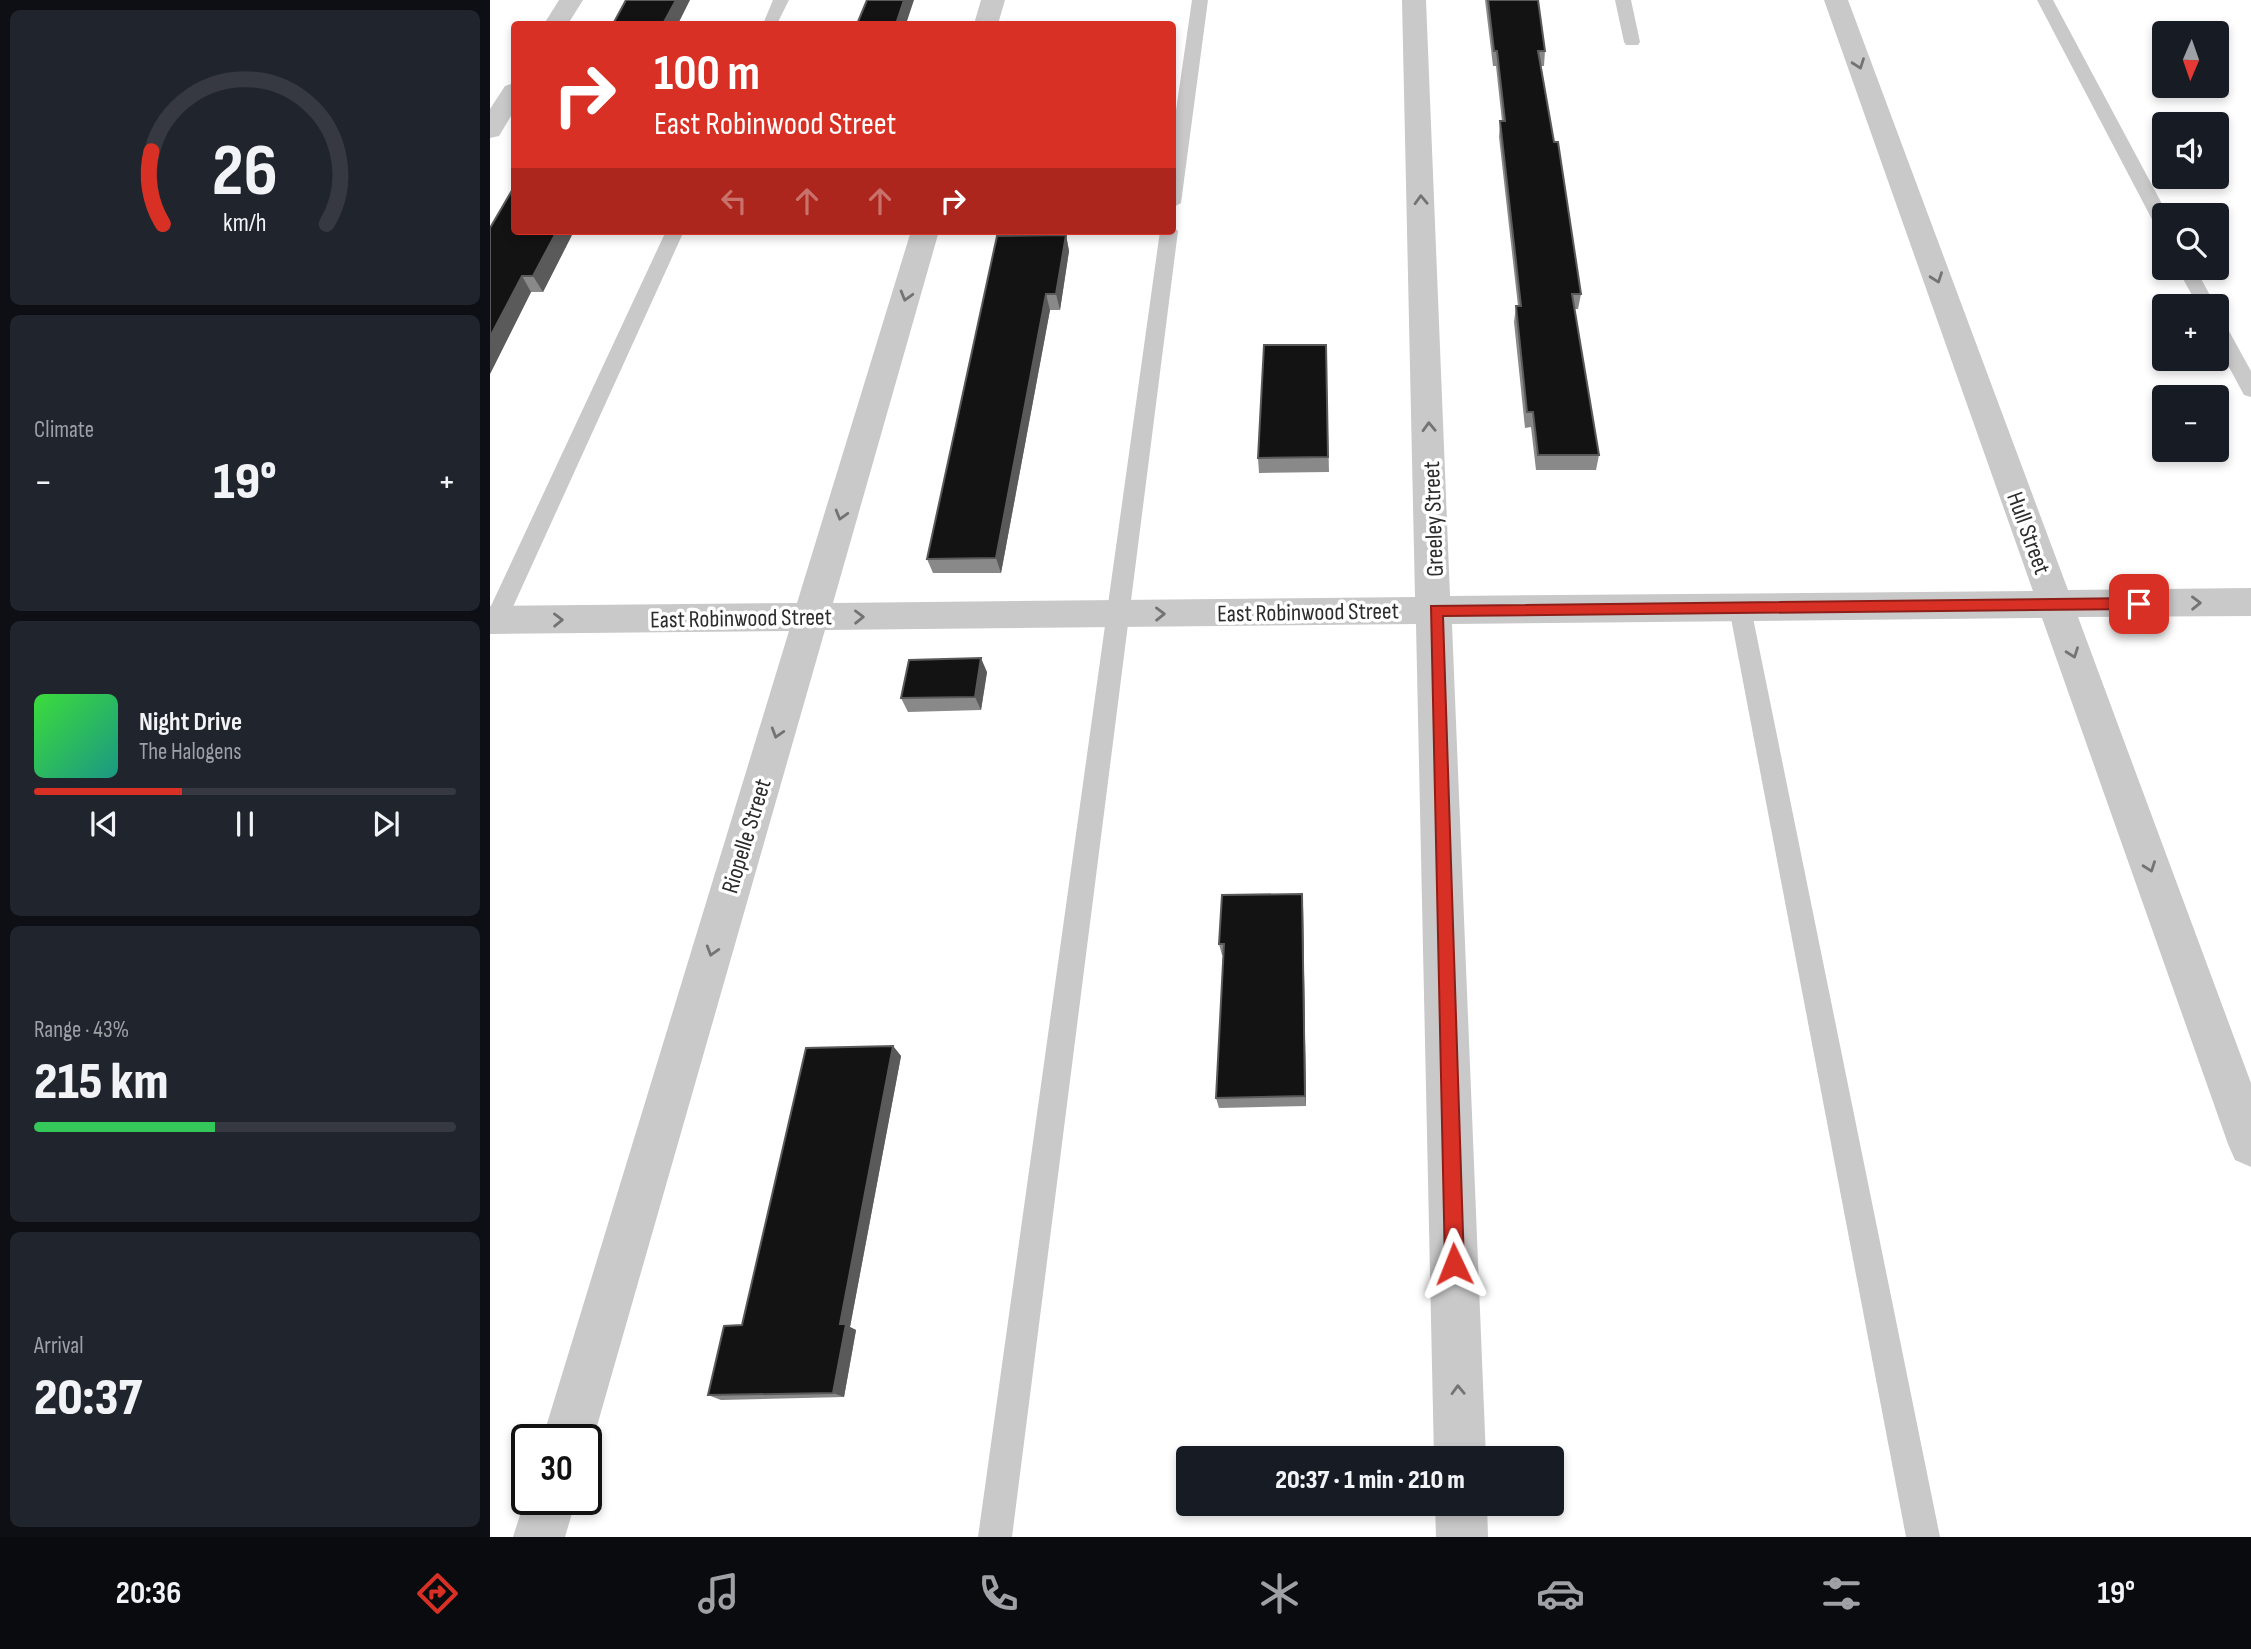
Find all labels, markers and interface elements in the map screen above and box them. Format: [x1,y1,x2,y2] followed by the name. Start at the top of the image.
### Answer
[2152,21,2230,98] north arrow
[2152,21,2229,462] map controls
[654,45,760,104] text: 100 m
[539,49,630,140] icon: right
[1851,58,1865,70] one-way arrow
[654,105,896,144] text: East Robinwood Street
[2152,112,2229,189] button: sound
[212,128,278,216] text: 26
[715,182,753,220] icon: left
[788,182,826,220] icon: ahead
[861,182,899,220] icon: ahead
[934,182,972,220] icon: right
[1414,194,1429,205] one-way arrow
[2152,203,2229,280] button: search
[223,208,267,239] text: km/h
[1929,272,1943,284] one-way arrow
[899,290,914,302] one-way arrow
[2152,294,2229,371] button: +
[2152,385,2229,462] button: −
[34,416,94,444] text: Climate
[1422,422,1437,433] one-way arrow
[213,451,277,514] text: 19°
[34,460,53,505] text: −
[437,460,456,505] text: +
[1417,461,1450,577] street label: Greeley Street
[2000,488,2057,578] street label: Hull Street
[835,508,850,520] one-way arrow
[2109,574,2169,634] pin
[2120,585,2158,623] icon: arrive
[2191,595,2202,611] one-way arrow
[1217,596,1399,629] street label: East Robinwood Street
[650,602,832,635] street label: East Robinwood Street
[1155,606,1166,621] one-way arrow
[854,609,865,624] one-way arrow
[553,612,564,628] one-way arrow
[2065,647,2079,659] one-way arrow
[139,707,242,738] text: Night Drive
[770,727,785,739] one-way arrow
[139,738,242,766] text: The Halogens
[715,775,778,897] street label: Riopelle Street
[85,805,123,843] icon: previous
[226,805,264,843] icon: pause
[367,805,405,843] icon: next
[2142,860,2156,872] one-way arrow
[706,945,721,957] one-way arrow
[34,1016,129,1044] text: Range · 43%
[34,1051,168,1114] text: 215 km
[1417,1227,1491,1301] position arrow
[34,1332,83,1360] text: Arrival
[34,1367,142,1430] text: 20:37
[1450,1384,1466,1394] one-way arrow
[511,1424,602,1515] speed limit sign: 30
[1275,1465,1465,1496] text: 20:37 · 1 min · 210 m
[413,1569,462,1618] icon: directions
[694,1569,743,1618] icon: music
[974,1569,1023,1618] icon: phone
[1255,1569,1304,1618] icon: climate
[1536,1569,1585,1618] icon: car
[1817,1569,1866,1618] icon: filters
[116,1574,181,1613] text: 20:36
[2097,1574,2135,1613] text: 19°

